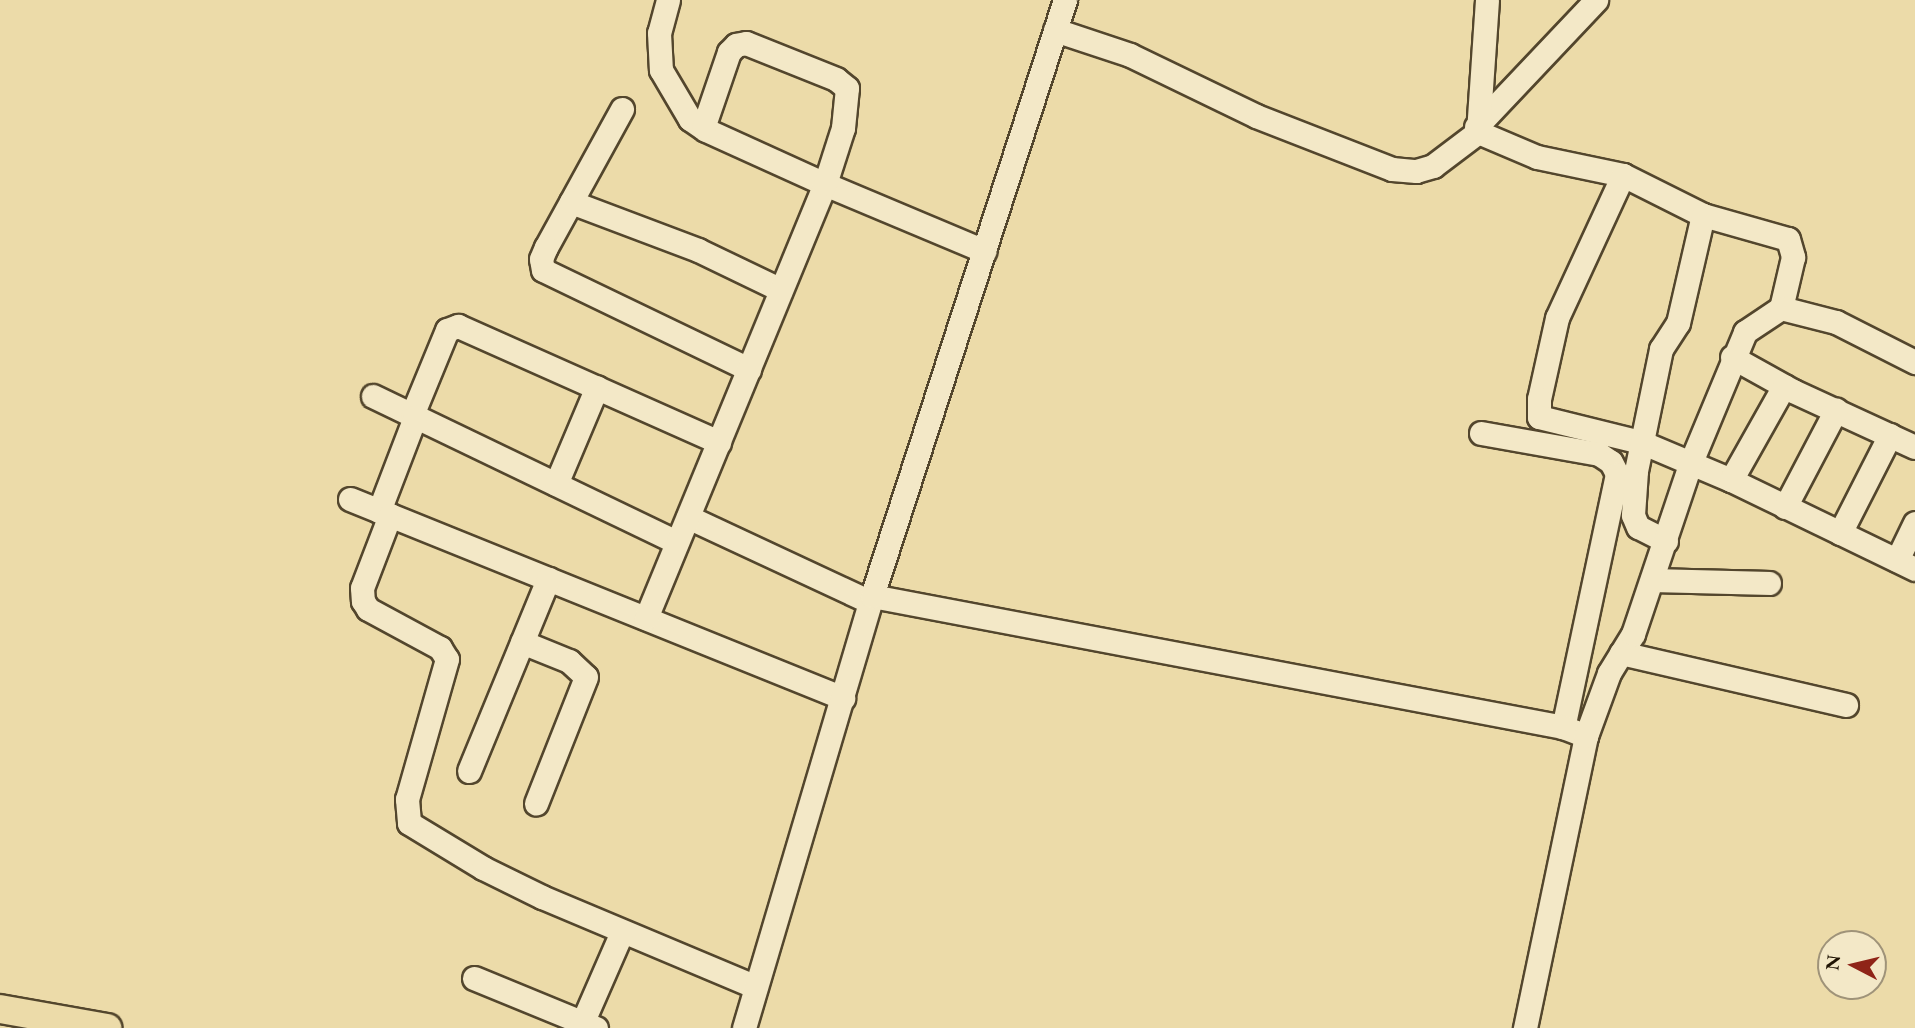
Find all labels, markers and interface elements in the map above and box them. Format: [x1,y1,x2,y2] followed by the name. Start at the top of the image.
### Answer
[1817,930,1887,1000] north arrow
[1819,953,1846,972] text: N

